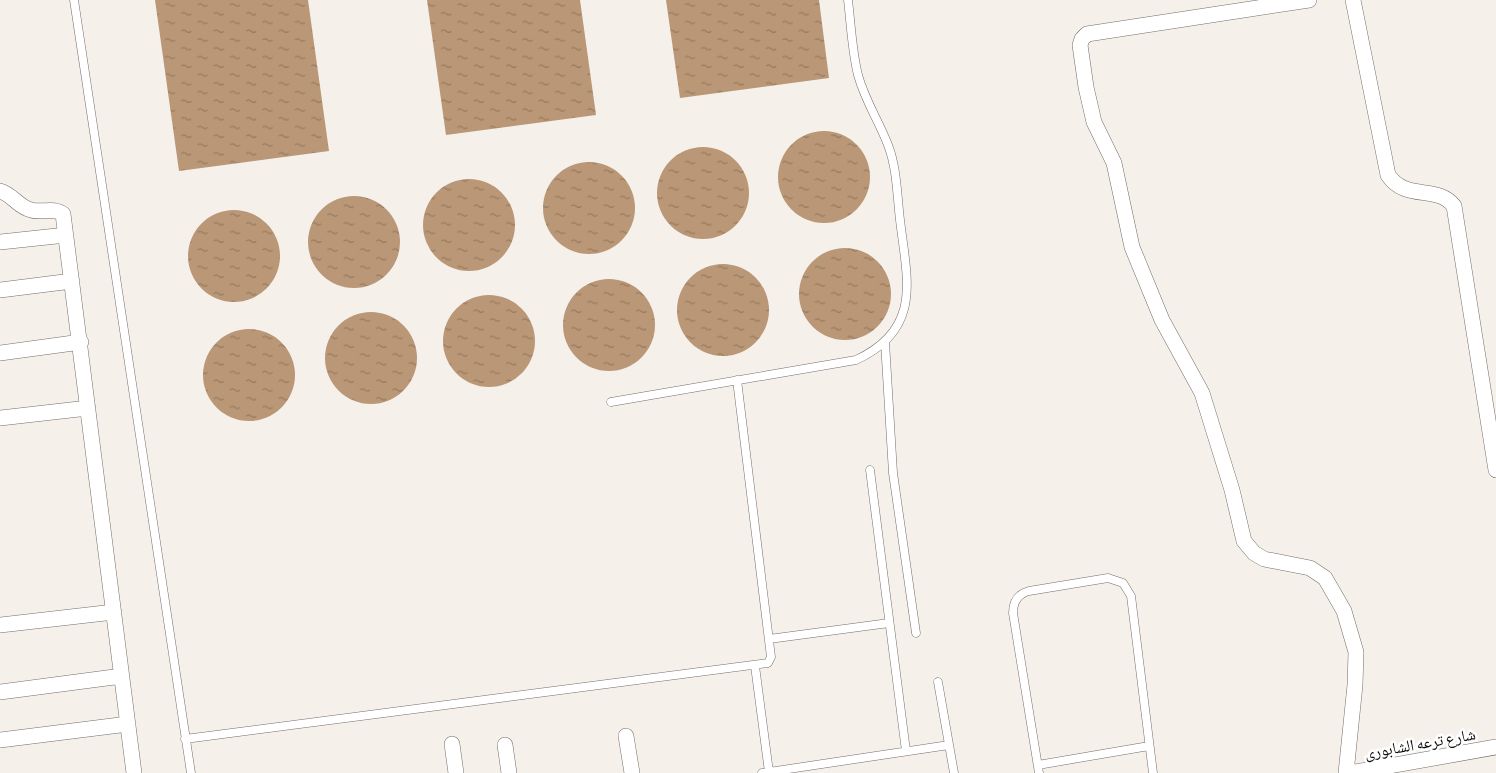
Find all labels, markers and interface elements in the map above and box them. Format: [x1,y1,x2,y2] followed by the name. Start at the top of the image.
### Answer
[1363,725,1477,764] street label: شارع ترعه الشابورى

